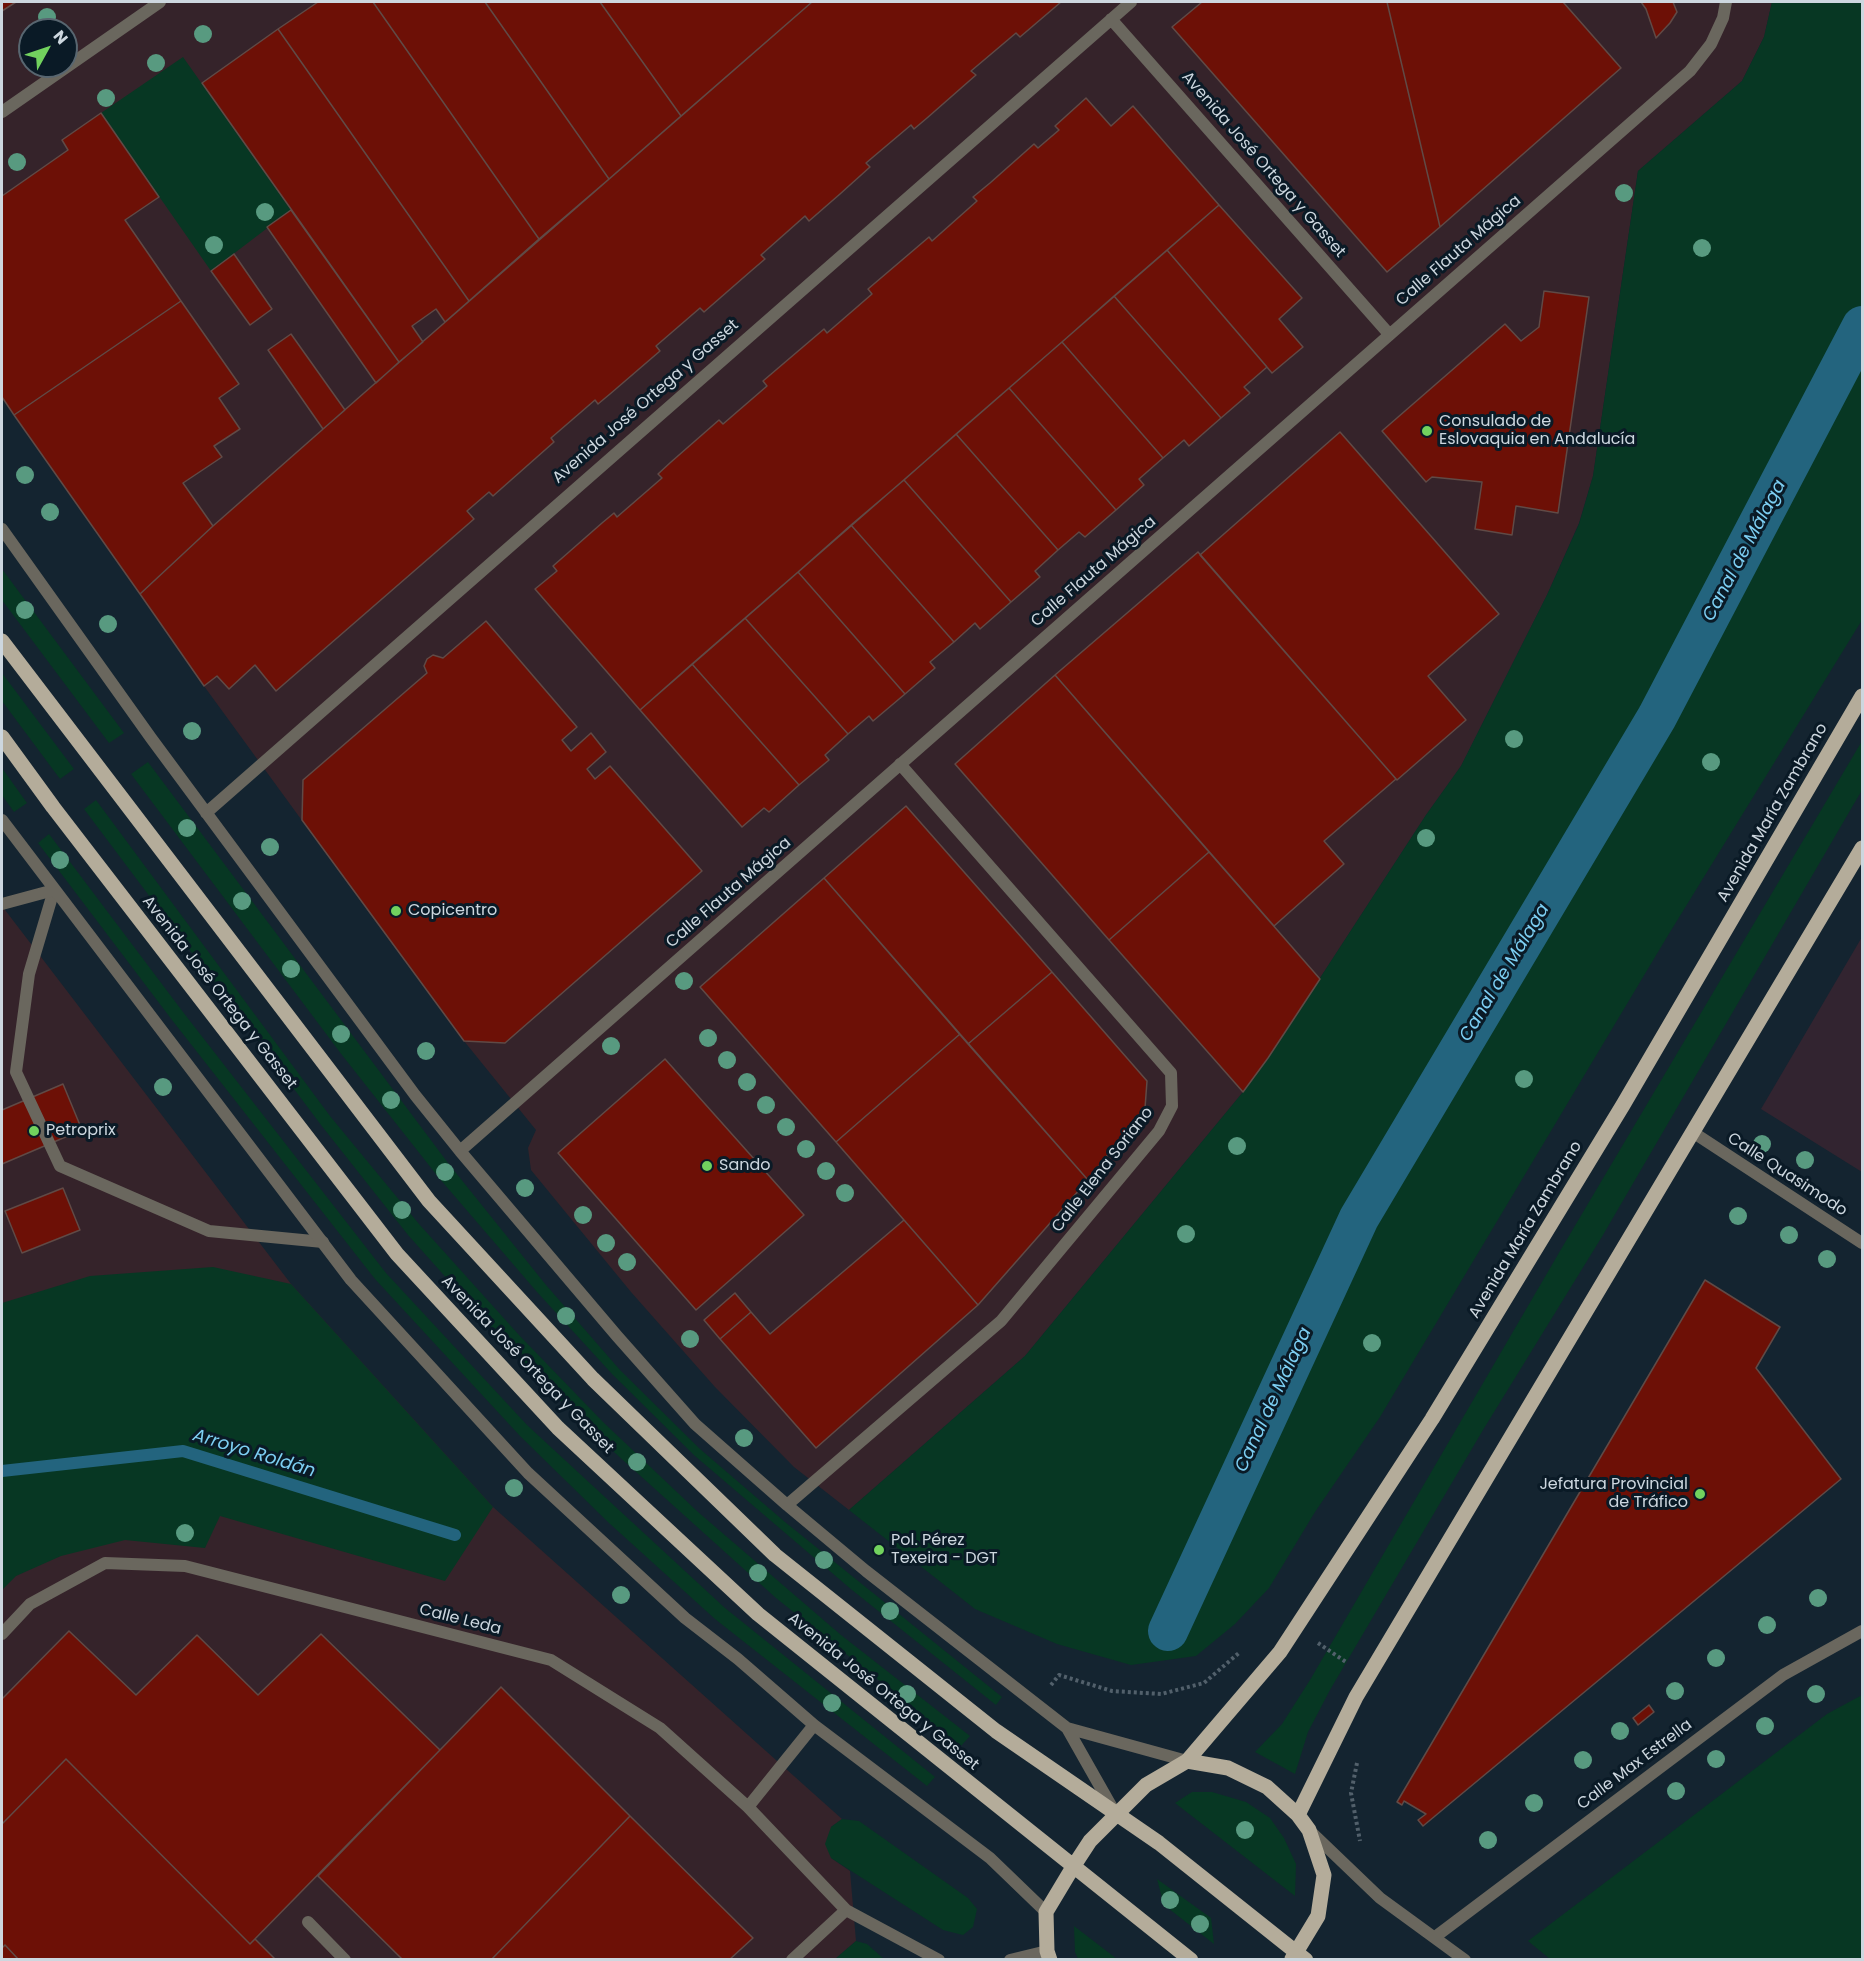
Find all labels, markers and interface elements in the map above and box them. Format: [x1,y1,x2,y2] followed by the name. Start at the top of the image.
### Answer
[18,18,78,78] north arrow
[48,25,73,49] text: N
[1177,68,1349,262] street label: Avenida José Ortega y Gasset
[1393,192,1525,310] street label: Calle Flauta Mágica
[549,316,743,488] street label: Avenida José Ortega y Gasset
[1439,412,1635,450] place label: Consulado de Eslovaquia en Andalucía
[1420,424,1434,438] marker: Consulado de Eslovaquia en Andalucía
[1699,477,1791,625] water label: Canal de Málaga
[1028,513,1160,631] street label: Calle Flauta Mágica
[1714,720,1832,906] street label: Avenida María Zambrano
[663,834,795,952] street label: Calle Flauta Mágica
[137,892,301,1094] street label: Avenida José Ortega y Gasset
[1455,900,1555,1046] water label: Canal de Málaga
[408,901,497,921] place label: Copicentro
[389,904,403,918] marker: Copicentro
[1048,1104,1158,1236] street label: Calle Elena Soriano
[46,1121,116,1141] place label: Petroprix
[27,1124,41,1138] marker: Petroprix
[1724,1129,1850,1221] street label: Calle Quasimodo
[1465,1138,1587,1322] street label: Avenida María Zambrano
[719,1156,771,1176] place label: Sando
[700,1159,714,1173] marker: Sando
[437,1272,617,1458] street label: Avenida José Ortega y Gasset
[1231,1324,1317,1476] water label: Canal de Málaga
[190,1425,318,1483] water label: Arroyo Roldán
[1539,1475,1688,1513] place label: Jefatura Provincial de Tráfico
[1693,1487,1707,1501] marker: Jefatura Provincial de Tráfico
[891,1531,998,1569] place label: Pol. Pérez Texeira - DGT
[872,1543,886,1557] marker: Pol. Pérez Texeira - DGT
[417,1601,503,1639] street label: Calle Leda
[784,1609,982,1775] street label: Avenida José Ortega y Gasset
[1574,1716,1696,1814] street label: Calle Max Estrella

